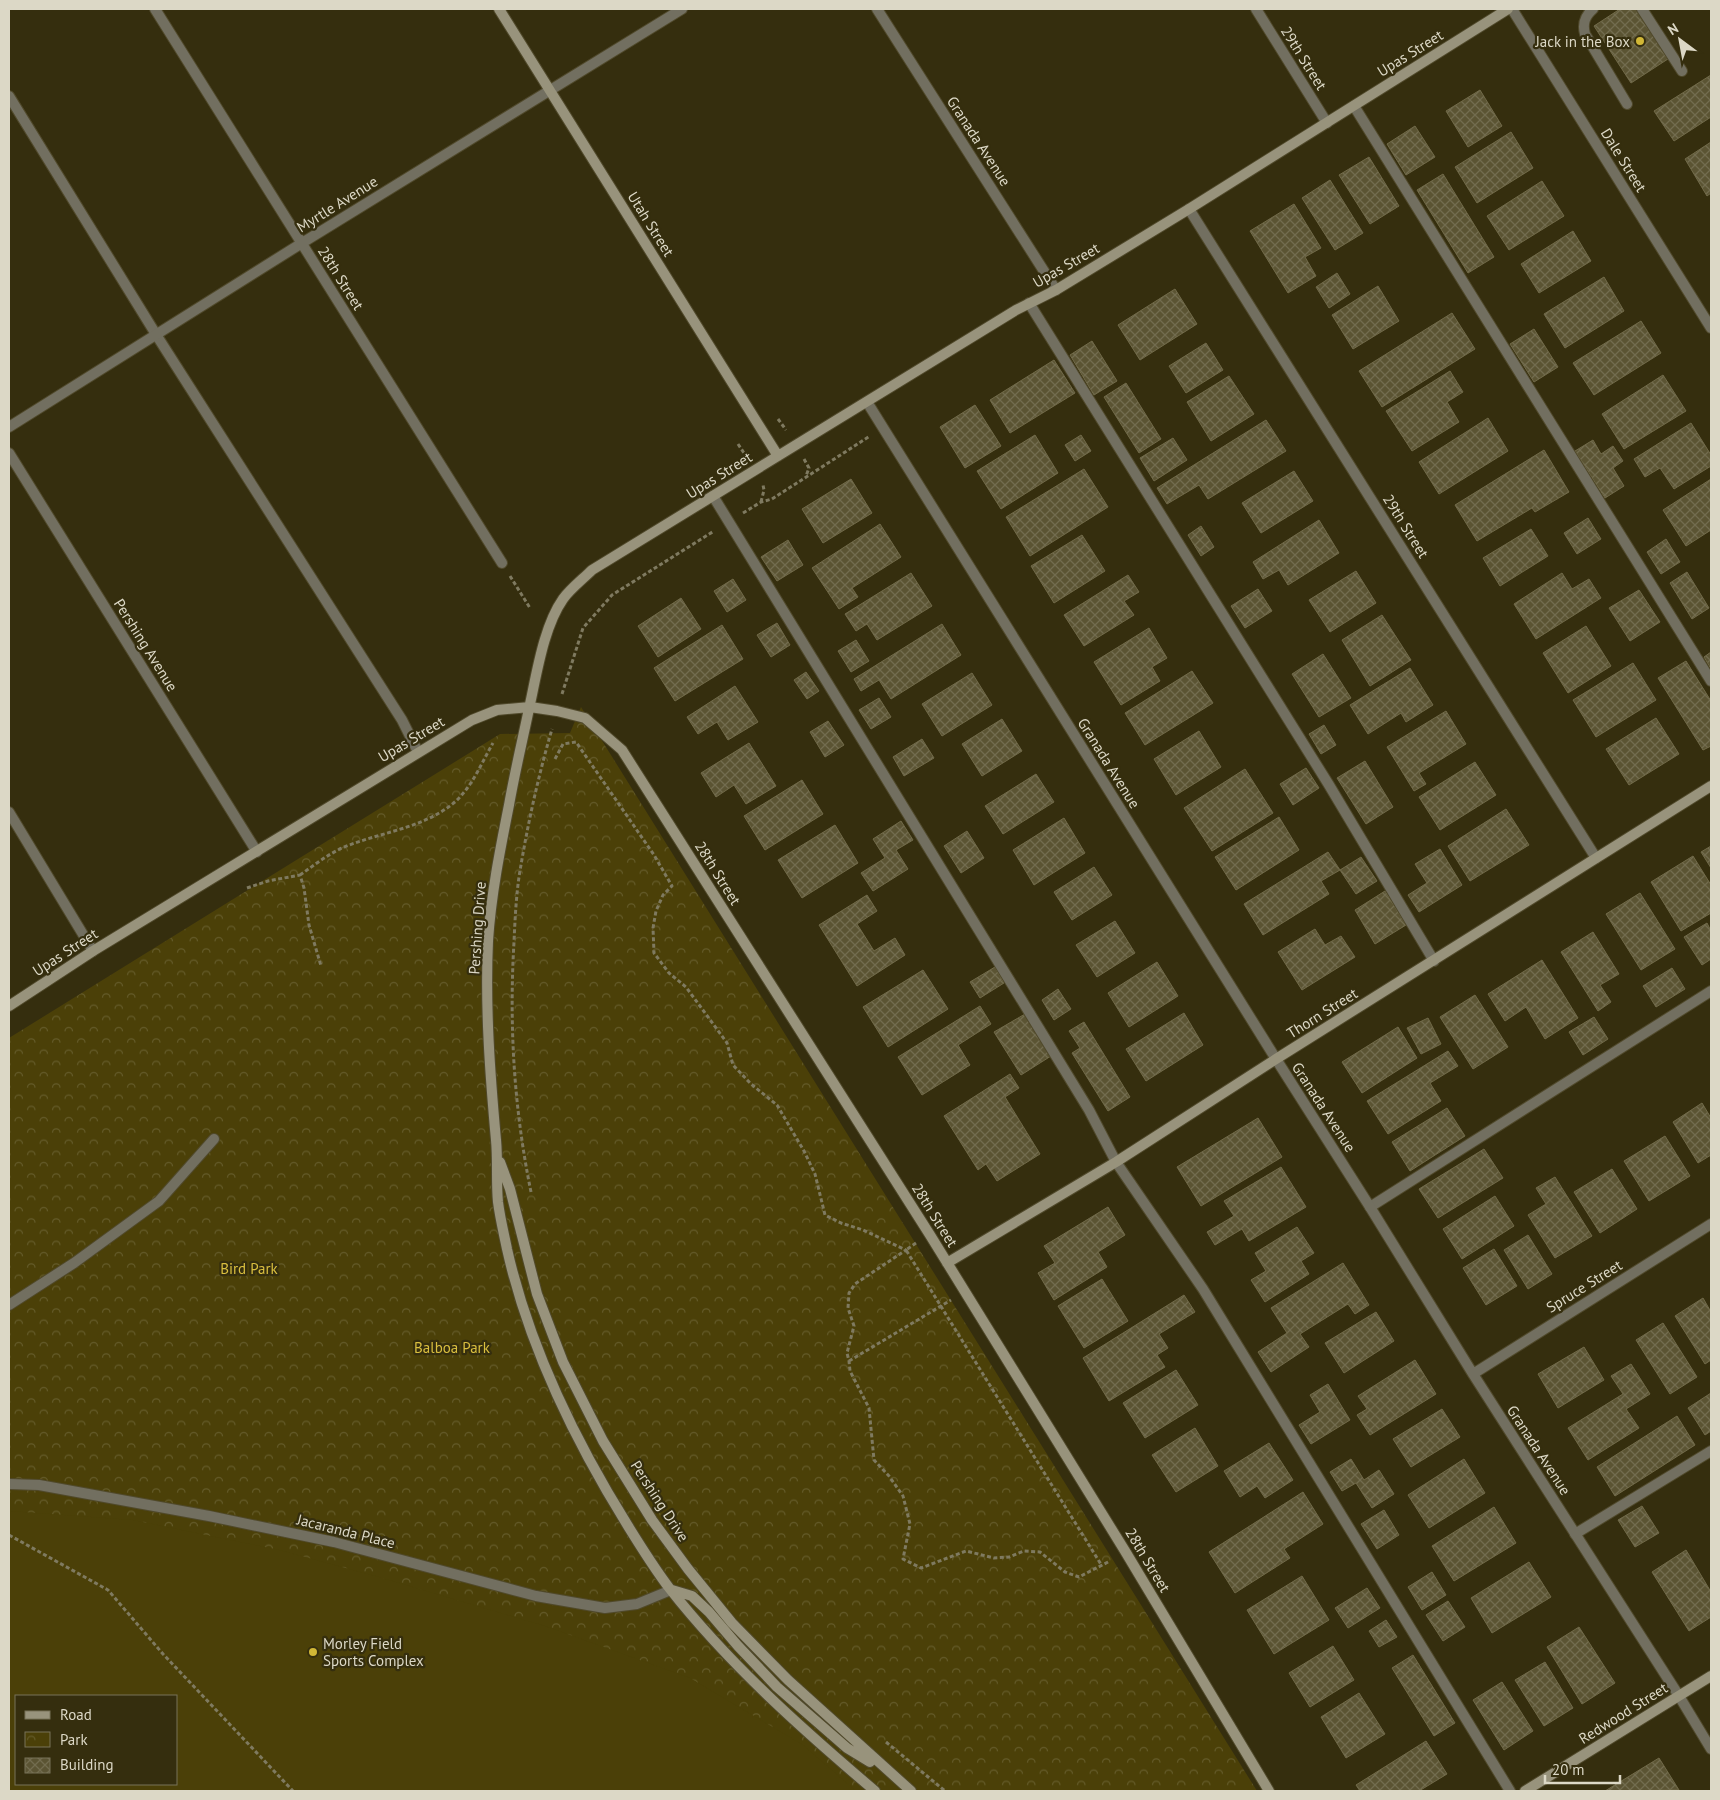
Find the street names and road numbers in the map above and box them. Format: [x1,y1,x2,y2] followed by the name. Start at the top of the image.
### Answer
[1277,22,1331,94] street label: 29th Street
[1374,25,1446,81] street label: Upas Street
[943,93,1015,189] street label: Granada Avenue
[1597,125,1651,195] street label: Dale Street
[293,172,381,236] street label: Myrtle Avenue
[624,188,678,260] street label: Utah Street
[1029,238,1103,292] street label: Upas Street
[314,242,368,314] street label: 28th Street
[683,447,755,503] street label: Upas Street
[1379,490,1433,562] street label: 29th Street
[110,595,182,695] street label: Pershing Avenue
[374,712,448,766] street label: Upas Street
[1074,714,1144,812] street label: Granada Avenue
[691,837,745,909] street label: 28th Street
[464,881,490,975] street label: Pershing Drive
[29,924,101,980] street label: Upas Street
[1283,984,1361,1042] street label: Thorn Street
[1288,1059,1360,1155] street label: Granada Avenue
[908,1179,962,1251] street label: 28th Street
[1543,1255,1625,1317] street label: Spruce Street
[1503,1402,1575,1498] street label: Granada Avenue
[627,1457,693,1545] street label: Pershing Drive
[294,1509,397,1552] street label: Jacaranda Place
[1121,1524,1175,1596] street label: 28th Street
[1575,1678,1671,1748] street label: Redwood Street

